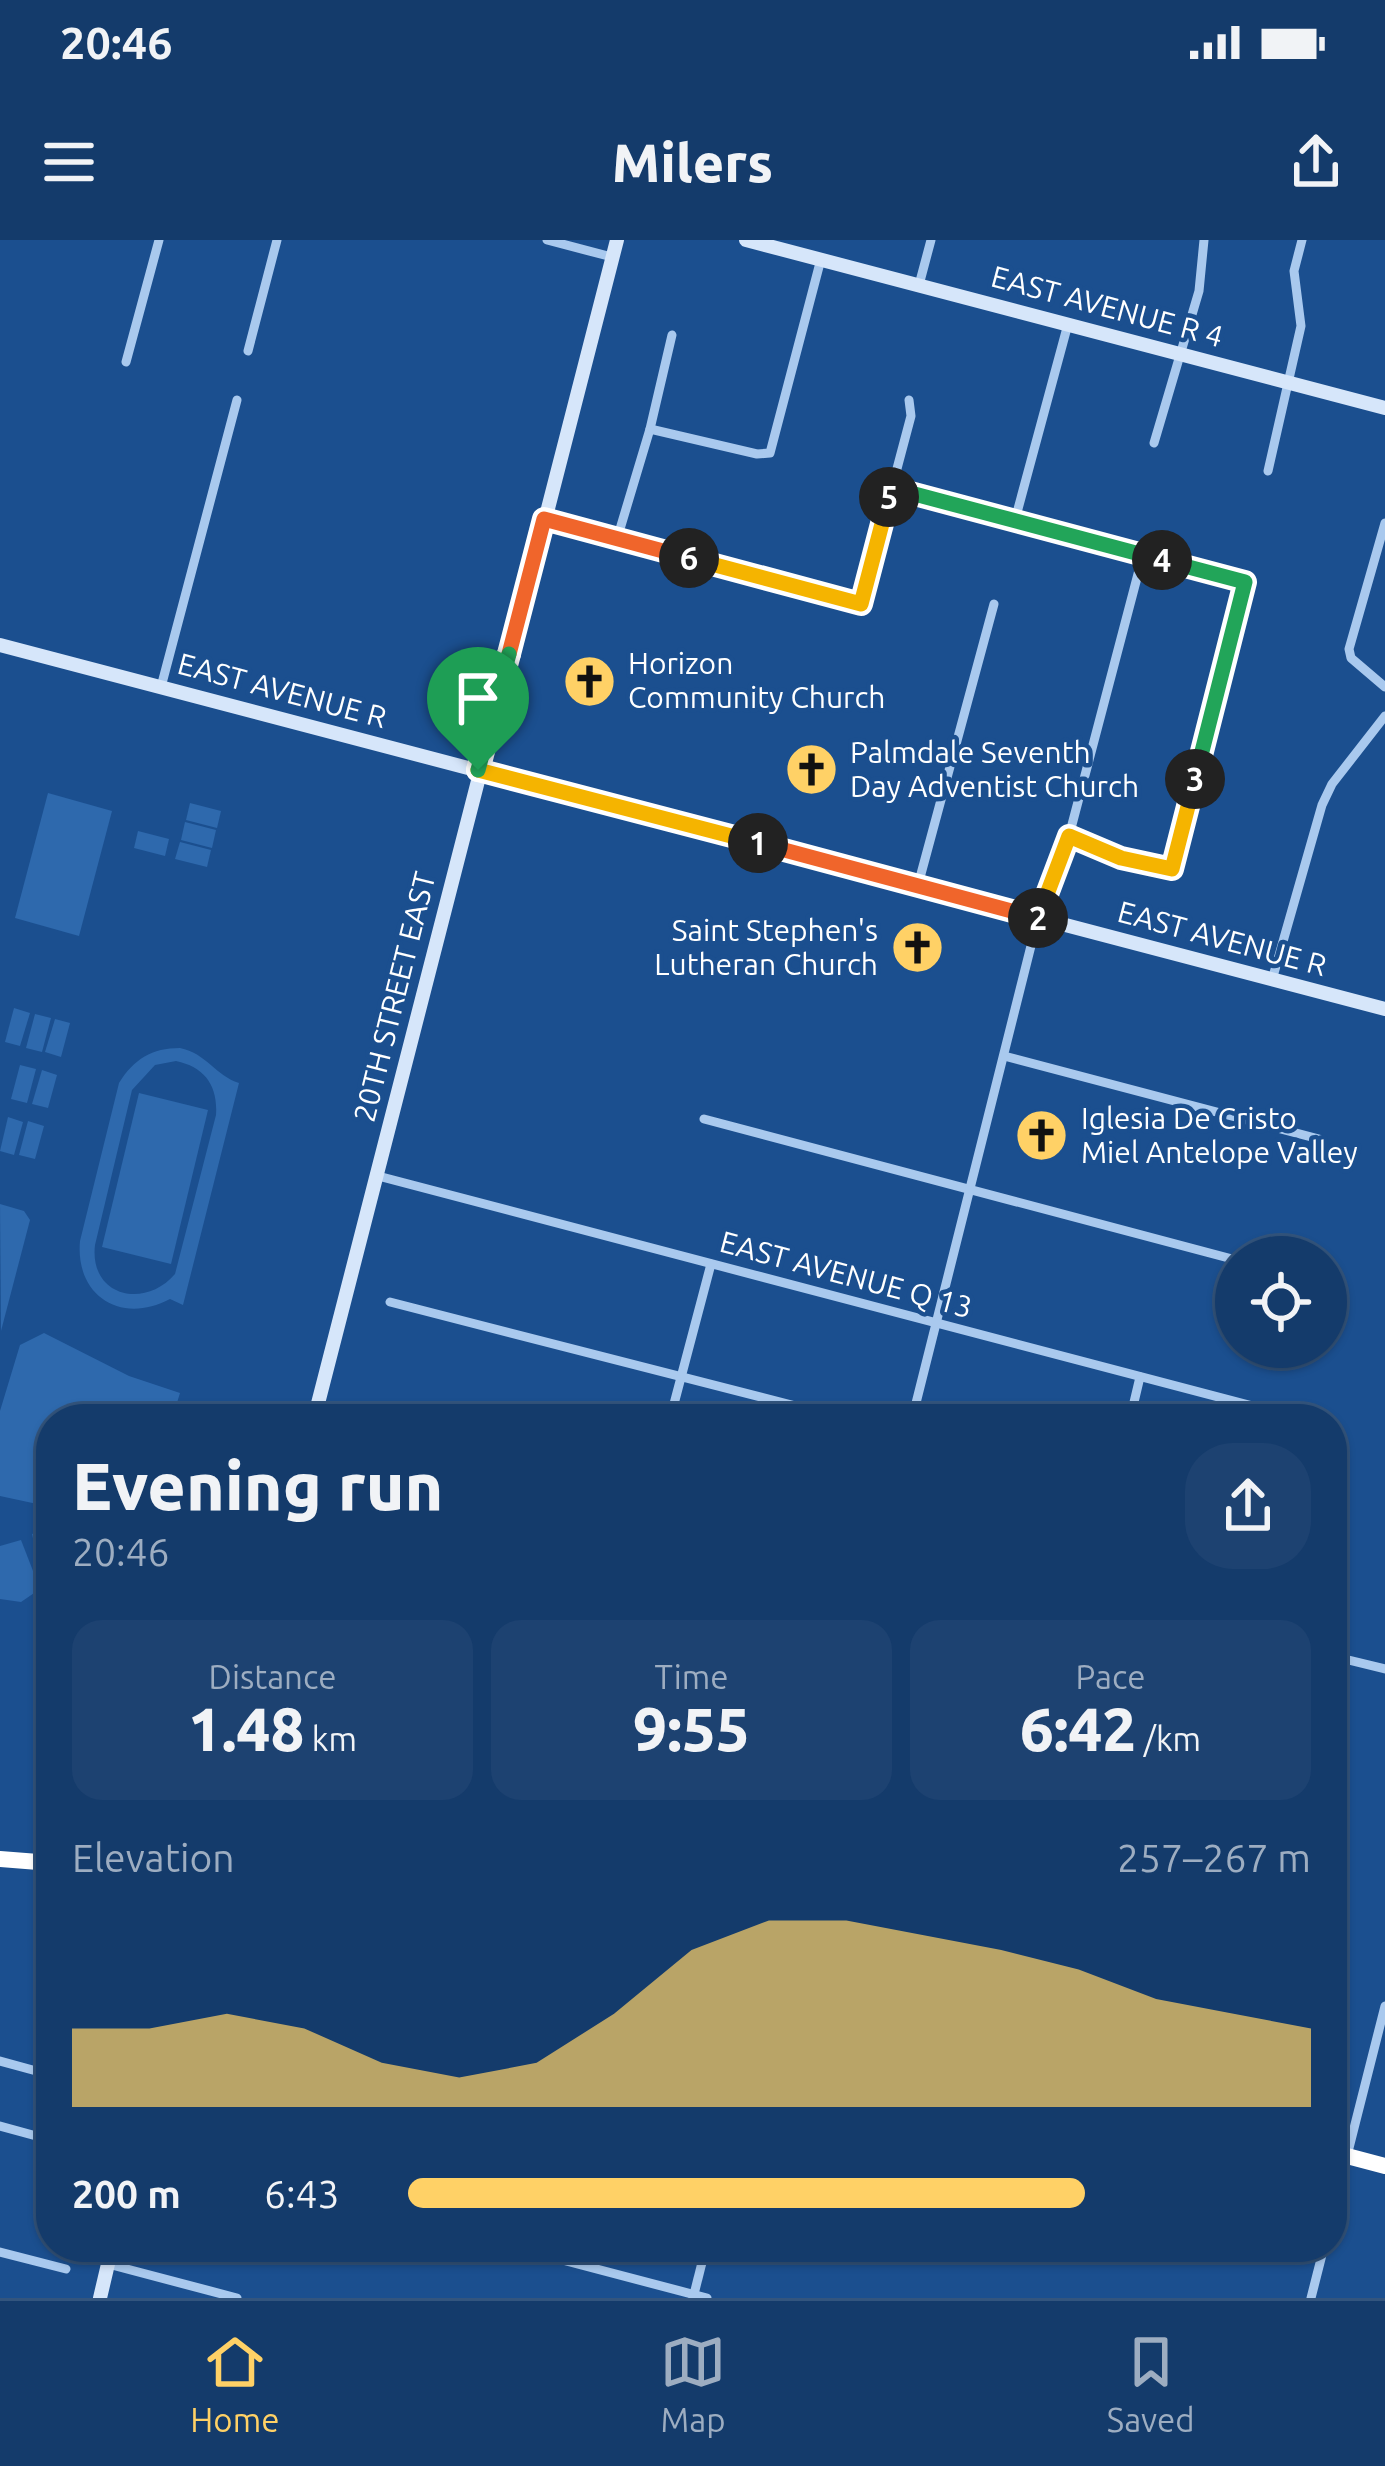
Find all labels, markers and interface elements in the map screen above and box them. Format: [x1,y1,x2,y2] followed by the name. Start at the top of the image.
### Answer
[60,17,173,68] text: 20:46
[36,129,102,195] icon: menu
[1283,129,1349,195] icon: share
[612,132,773,192] text: Milers
[988,259,1227,353] street label: EAST AVENUE R 4
[859,467,919,527] pin: 5
[880,478,898,515] text: 5
[659,528,719,588] pin: 6
[1132,530,1192,590] pin: 4
[680,539,698,576] text: 6
[1153,541,1171,578] text: 4
[174,646,390,734] street label: EAST AVENUE R
[628,646,885,714] place label: Horizon Community Church
[427,647,529,770] pin
[561,653,617,709] church icon: Horizon Community Church
[445,665,511,731] icon: arrive
[850,735,1139,803] place label: Palmdale Seventh Day Adventist Church
[783,742,839,798] church icon: Palmdale Seventh Day Adventist Church
[1165,749,1225,809] pin: 3
[1186,760,1204,797] text: 3
[728,813,788,873] pin: 1
[749,824,767,861] text: 1
[347,868,442,1125] street label: 20TH STREET EAST
[1008,888,1068,948] pin: 2
[1114,894,1330,982] street label: EAST AVENUE R
[1029,899,1047,936] text: 2
[654,913,878,981] place label: Saint Stephen's Lutheran Church
[889,920,945,976] church icon: Saint Stephen's Lutheran Church
[1081,1101,1358,1169] place label: Iglesia De Cristo Miel Antelope Valley
[1014,1108,1070,1164] church icon: Iglesia De Cristo Miel Antelope Valley
[716,1224,976,1324] street label: EAST AVENUE Q 13
[1215,1236,1347,1368] map controls
[1215,1236,1347,1368] button: locate
[1185,1443,1311,1569] button: share
[72,1448,443,1522] text: Evening run
[72,1530,170,1573] text: 20:46
[209,1658,336,1695] text: Distance
[655,1658,728,1695] text: Time
[1076,1658,1145,1695] text: Pace
[188,1695,304,1762] text: 1.48
[633,1695,750,1762] text: 9:55
[1020,1695,1136,1762] text: 6:42
[304,1720,357,1757] text: km
[1136,1720,1201,1757] text: /km
[72,1836,235,1879] text: Elevation
[1117,1836,1311,1879] text: 257–267 m
[72,2172,181,2215] text: 200 m
[264,2172,340,2215] text: 6:43
[190,2329,279,2438] tab: Home
[660,2329,726,2438] tab: Map
[1107,2329,1195,2438] tab: Saved

